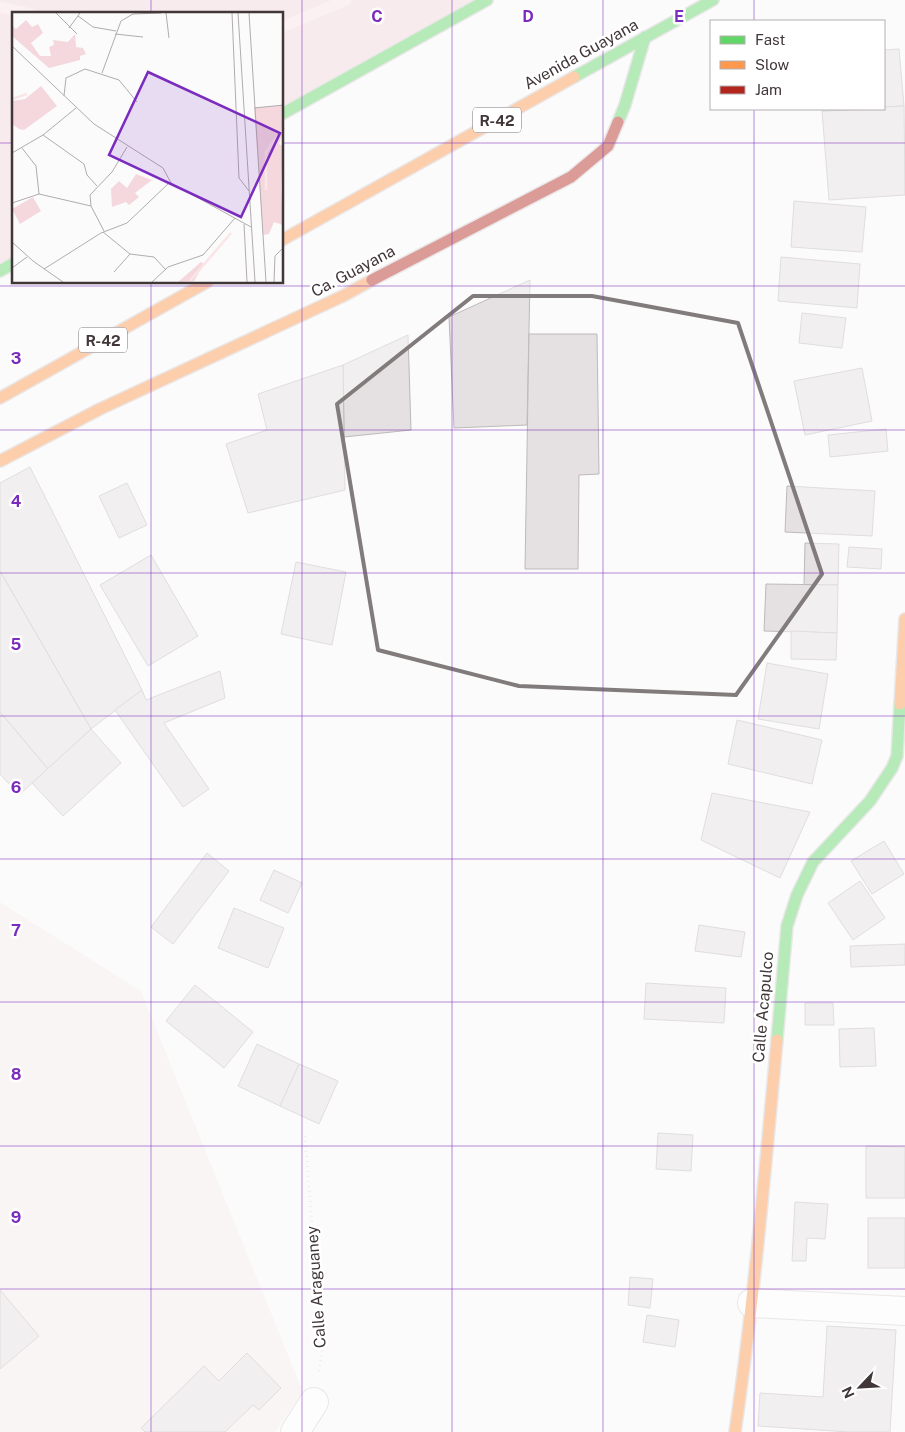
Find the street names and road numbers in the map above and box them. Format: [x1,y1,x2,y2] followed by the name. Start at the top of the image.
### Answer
[521,15,641,93] street label: Avenida Guayana
[473,108,521,132] road number: R-42
[308,241,398,301] street label: Ca. Guayana
[79,328,127,352] road number: R-42
[749,951,777,1063] street label: Calle Acapulco
[302,1225,330,1349] street label: Calle Araguaney

